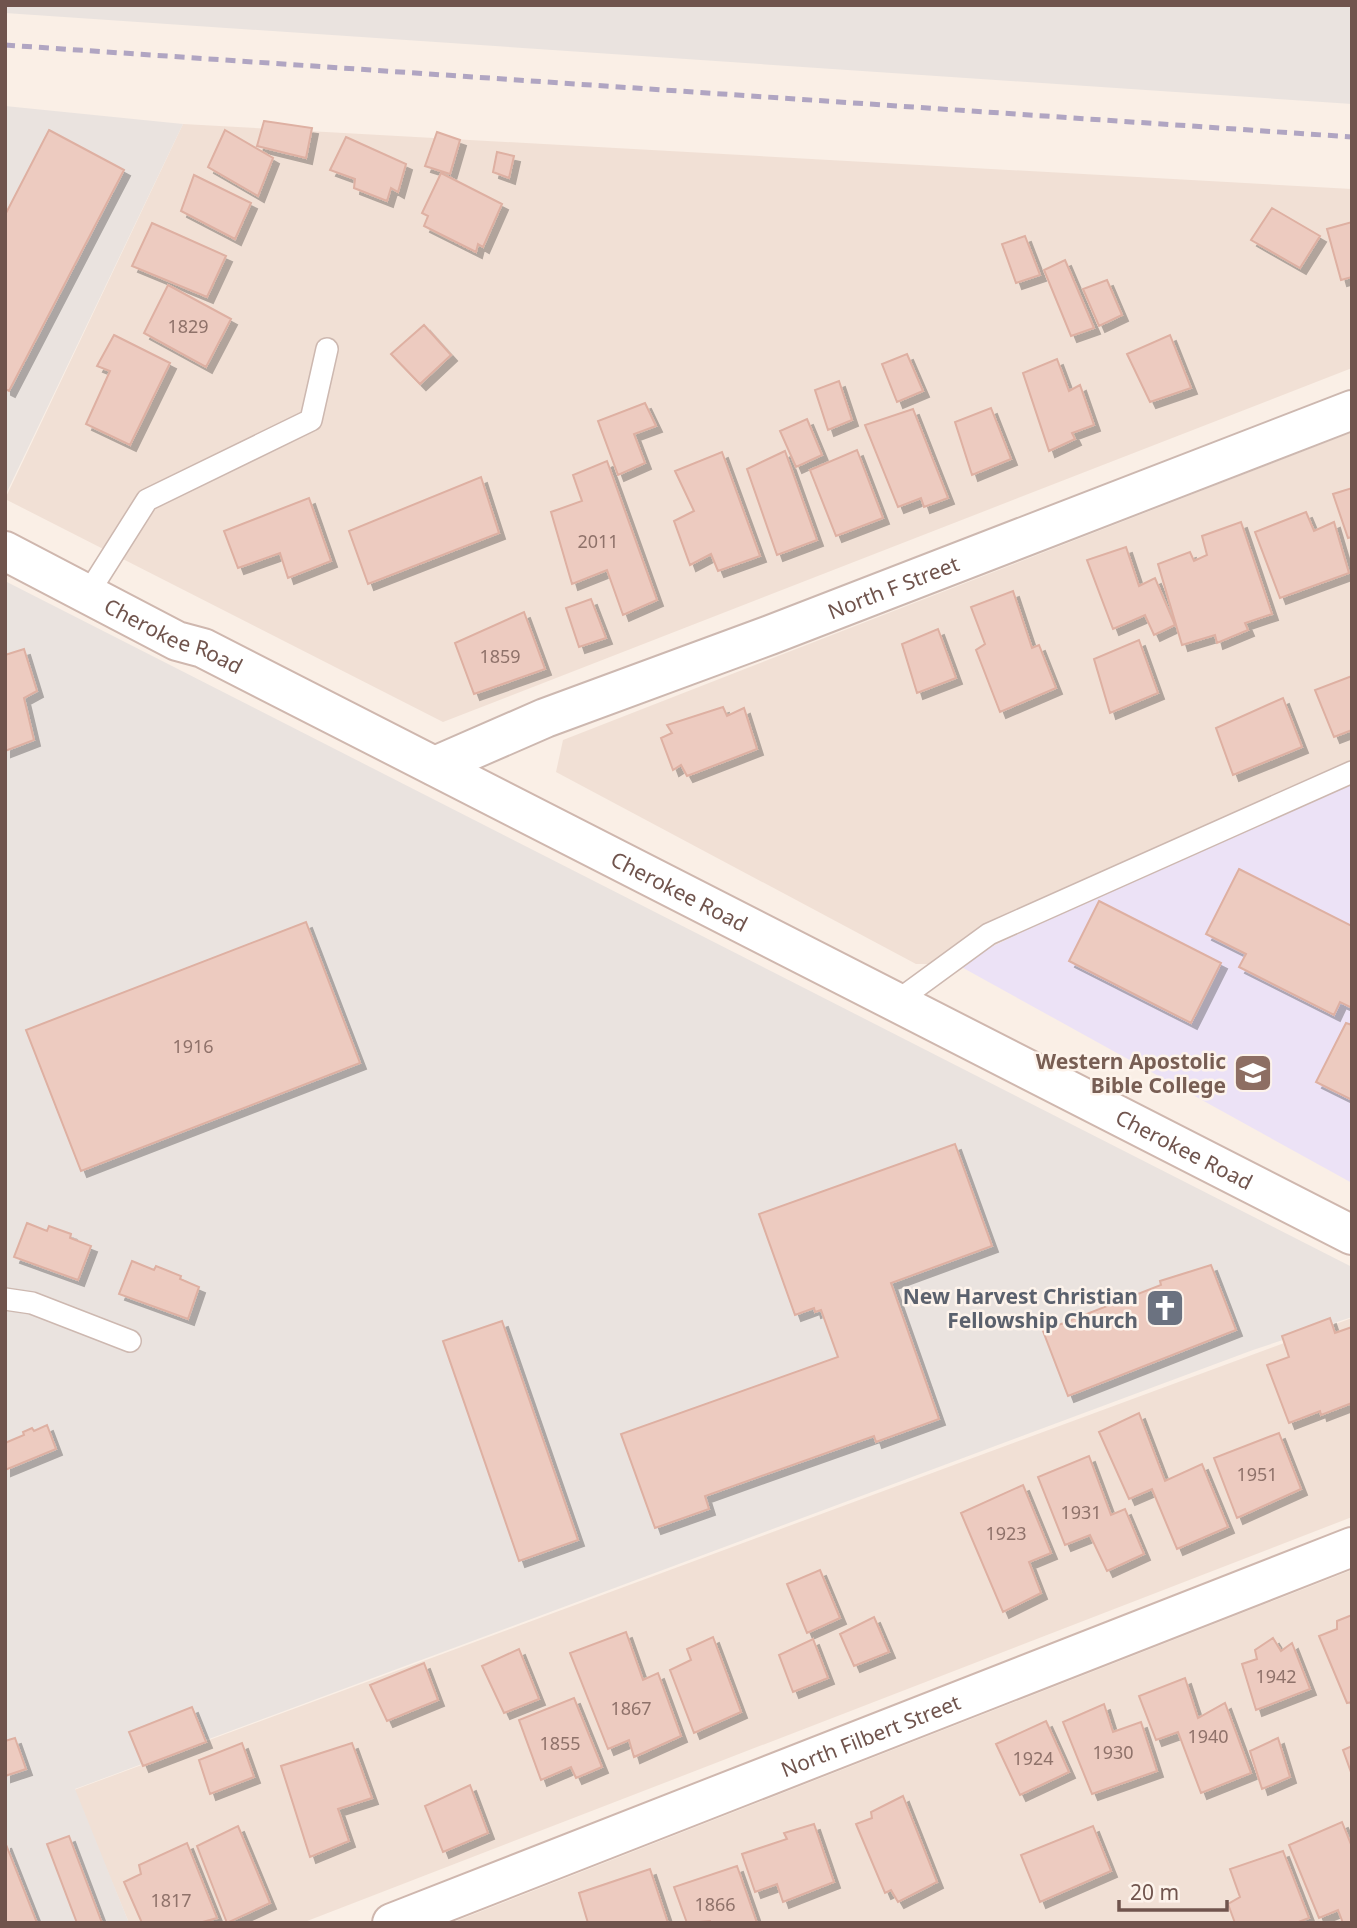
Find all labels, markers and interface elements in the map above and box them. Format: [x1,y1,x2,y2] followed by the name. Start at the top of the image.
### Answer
[167,314,209,338] house number: 1829
[577,529,619,553] house number: 2011
[824,549,963,625] street label: North F Street
[100,591,248,680] street label: Cherokee Road
[479,644,521,668] house number: 1859
[606,845,753,938] street label: Cherokee Road
[172,1034,214,1058] house number: 1916
[1036,1047,1226,1099] place label: Western Apostolic Bible College
[1232,1052,1274,1094] school or university icon: Western Apostolic Bible College
[1111,1103,1257,1196] street label: Cherokee Road
[903,1282,1138,1334] place label: New Harvest Christian Fellowship Church
[1144,1287,1186,1329] church icon: New Harvest Christian Fellowship Church
[1236,1462,1278,1486] house number: 1951
[1060,1500,1102,1524] house number: 1931
[985,1521,1027,1545] house number: 1923
[1255,1664,1297,1688] house number: 1942
[777,1688,965,1783] street label: North Filbert Street
[610,1696,652,1720] house number: 1867
[1187,1724,1229,1748] house number: 1940
[539,1731,581,1755] house number: 1855
[1092,1740,1134,1764] house number: 1930
[1012,1746,1054,1770] house number: 1924
[1119,1868,1228,1912] scale bar
[1130,1878,1179,1906] text: 20 m
[150,1888,192,1912] house number: 1817
[694,1892,736,1916] house number: 1866

